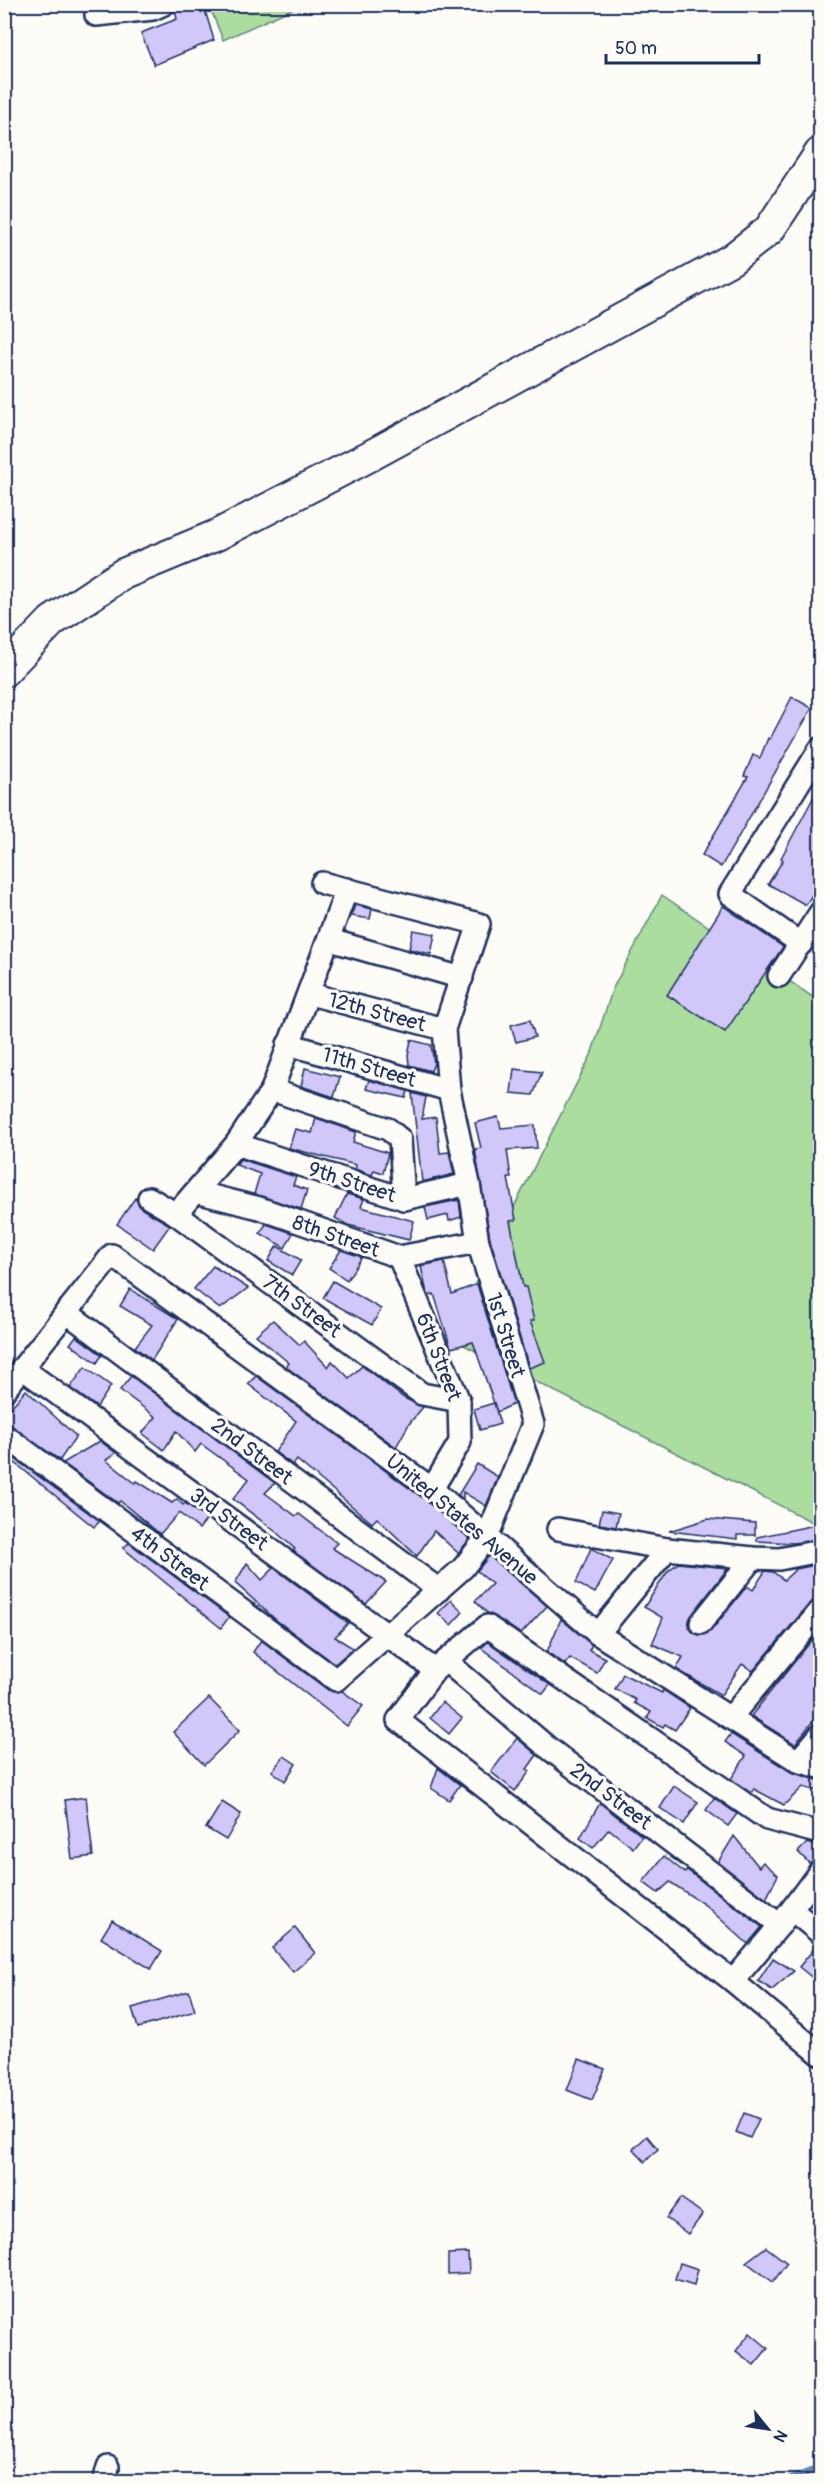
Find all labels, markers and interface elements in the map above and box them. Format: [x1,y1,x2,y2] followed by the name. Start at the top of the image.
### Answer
[606,27,759,65] scale bar
[615,37,657,60] text: 50 m
[325,987,429,1039] street label: 12th Street
[319,1041,419,1094] street label: 11th Street
[305,1156,400,1209] street label: 9th Street
[289,1209,383,1264] street label: 8th Street
[257,1269,347,1344] street label: 7th Street
[480,1289,531,1381] street label: 1st Street
[409,1309,468,1405] street label: 6th Street
[205,1412,298,1491] street label: 2nd Street
[380,1448,544,1591] street label: United States Avenue
[184,1482,274,1557] street label: 3rd Street
[125,1520,215,1597] street label: 4th Street
[564,1757,657,1836] street label: 2nd Street
[738,2399,798,2459] north arrow
[769,2426,791,2446] text: N

